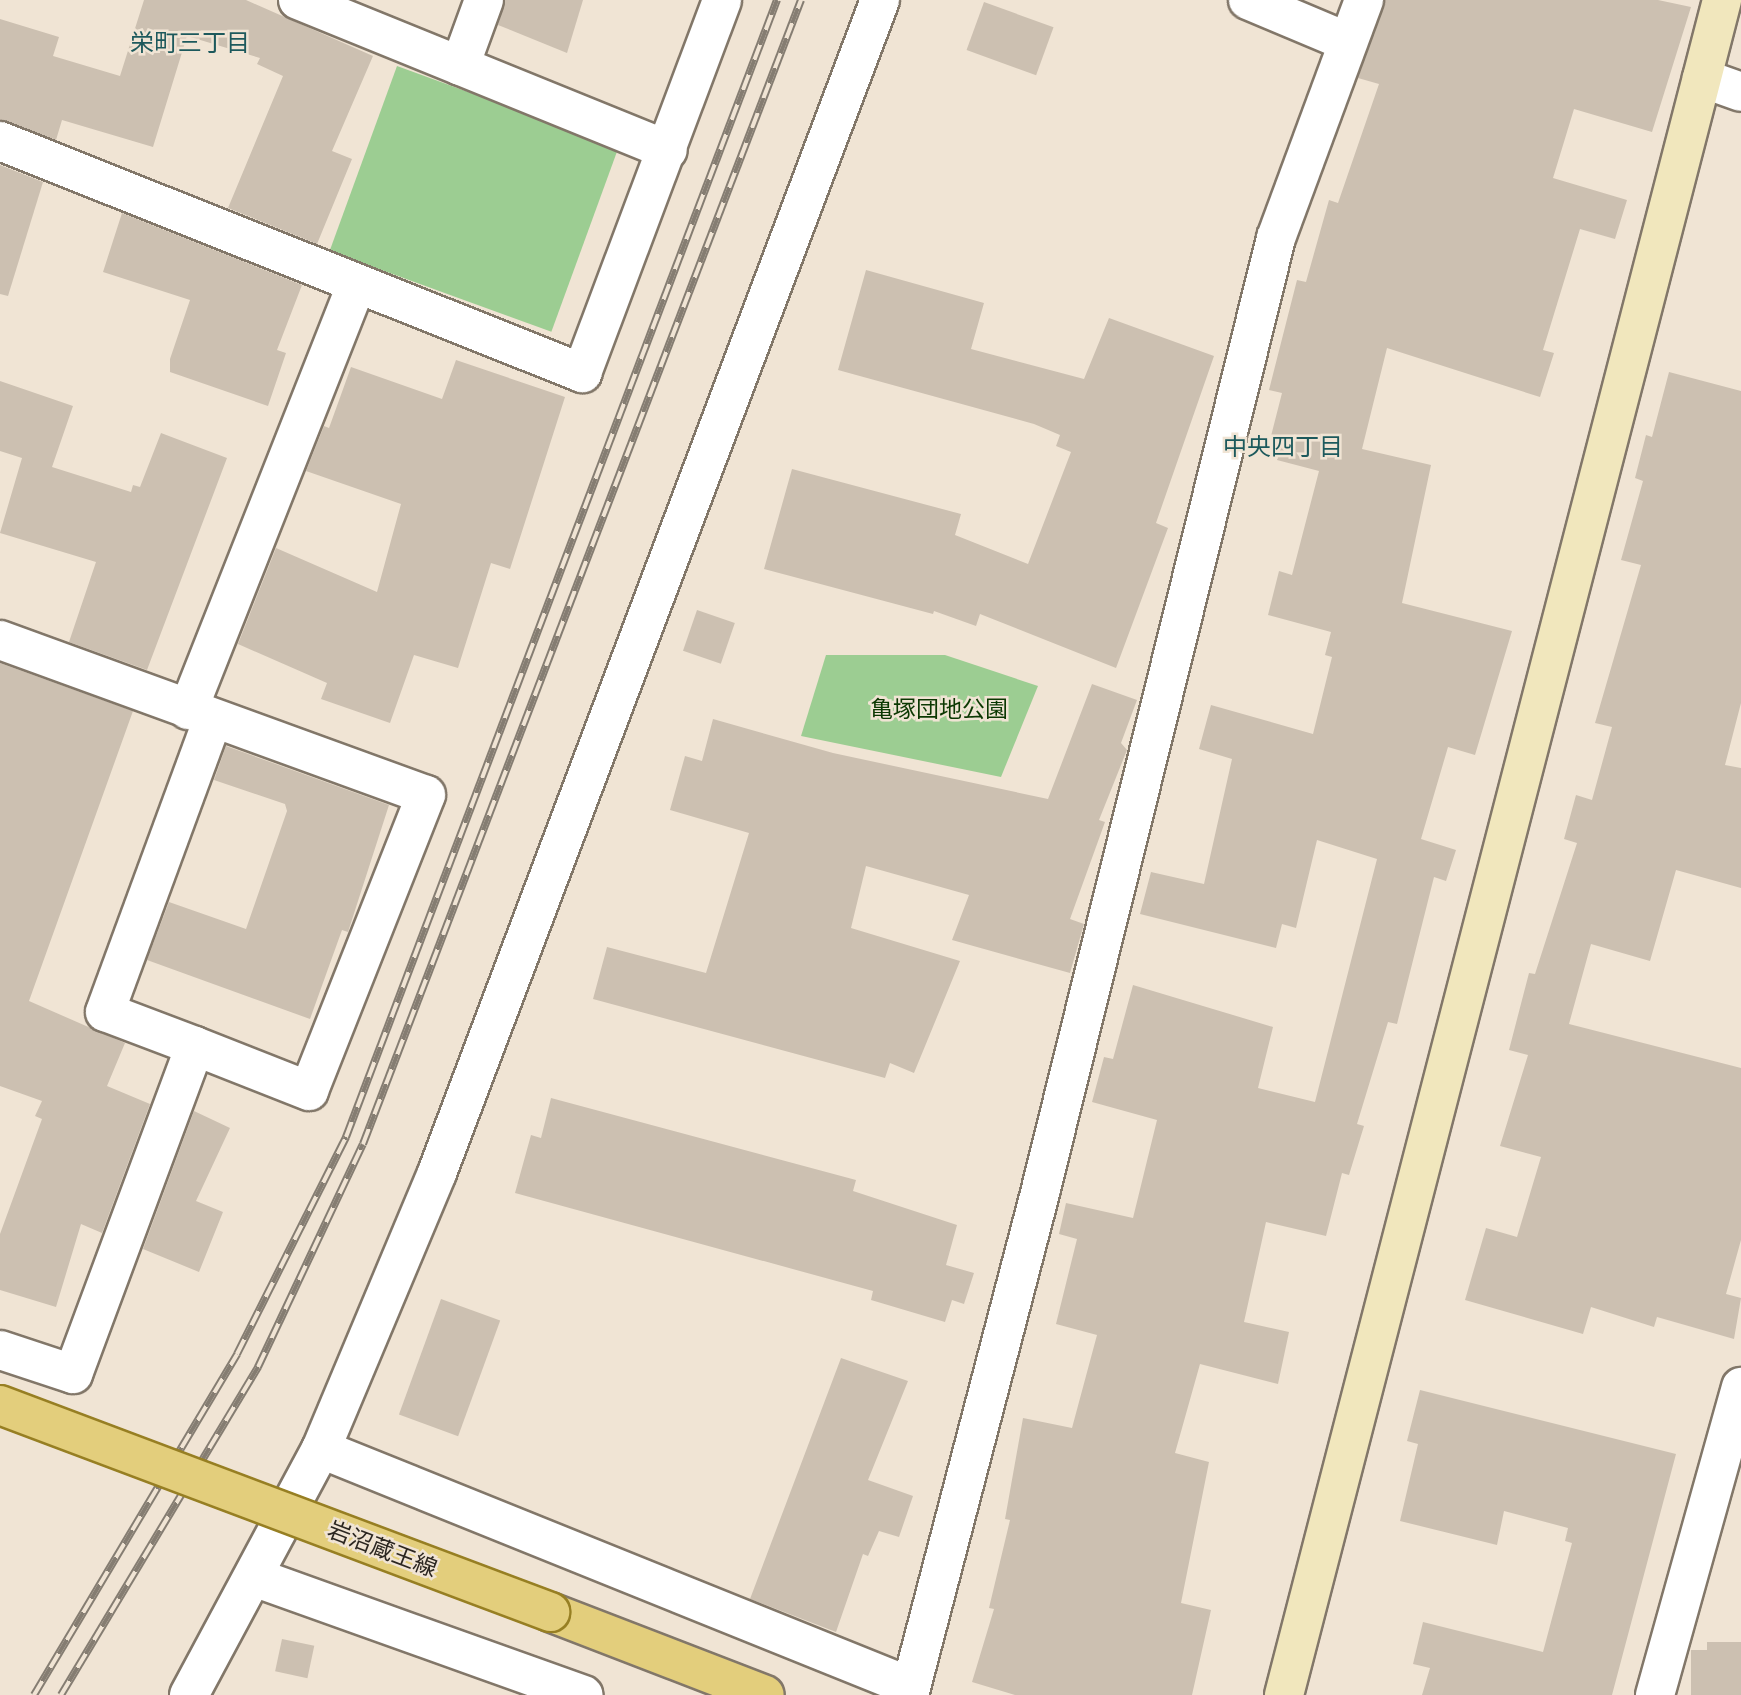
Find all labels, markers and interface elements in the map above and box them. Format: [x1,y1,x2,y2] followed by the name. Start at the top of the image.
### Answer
[130,30,250,58] district label: 栄町三丁目
[1223,434,1343,462] district label: 中央四丁目
[870,696,1008,724] park label: 亀塚団地公園
[323,1517,441,1583] street label: 岩沼蔵王線

